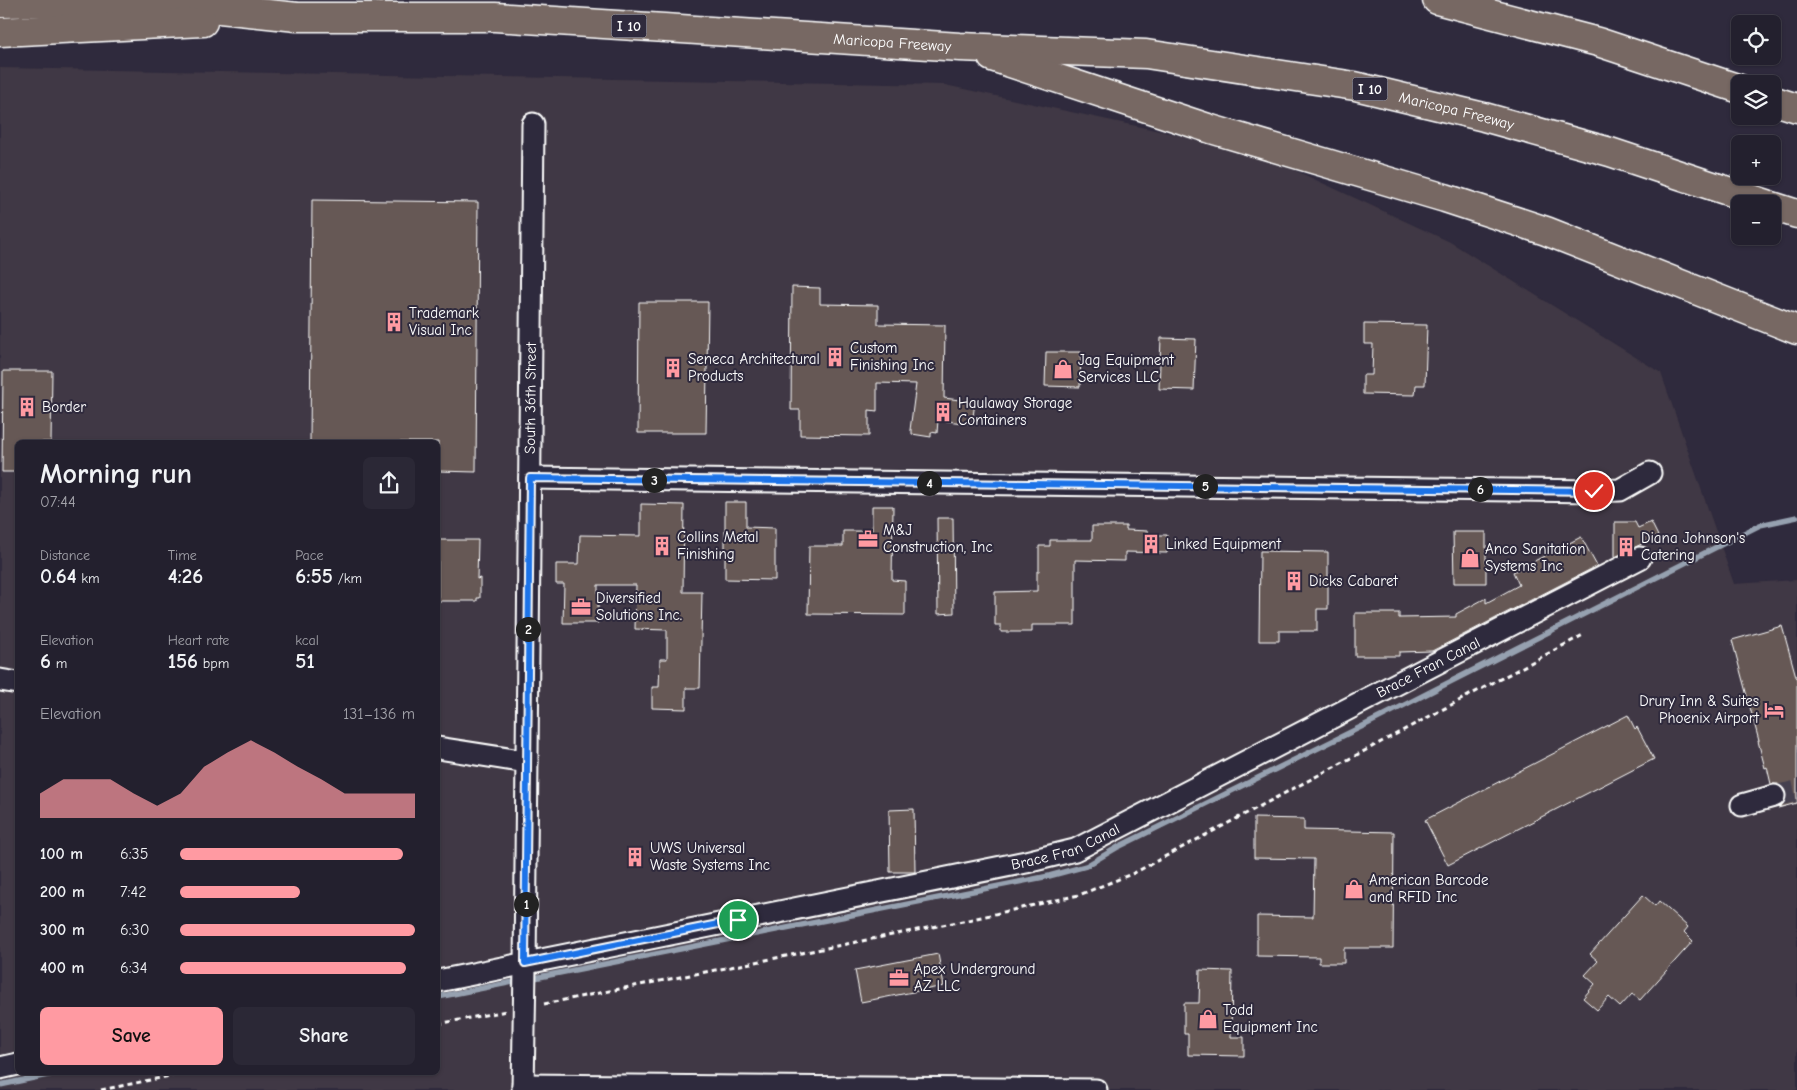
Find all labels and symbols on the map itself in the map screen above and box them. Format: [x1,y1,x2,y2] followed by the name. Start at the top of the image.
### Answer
[612,15,646,38] road number: I 10
[833,30,952,55] street label: Maricopa Freeway
[1352,78,1388,100] road number: I 10
[1397,88,1517,134] street label: Maricopa Freeway
[409,304,480,339] place label: Trademark Visual Inc
[383,311,405,333] building icon: Trademark Visual Inc
[850,339,934,374] place label: Custom Finishing Inc
[521,341,540,454] street label: South 36th Street
[824,346,846,368] building icon: Custom Finishing Inc
[688,350,820,385] place label: Seneca Architectural Products
[1078,351,1175,386] place label: Jag Equipment Services LLC
[662,357,684,379] building icon: Seneca Architectural Products
[1052,358,1074,380] shop icon: Jag Equipment Services LLC
[958,394,1073,429] place label: Haulaway Storage Containers
[16,396,38,418] building icon: Border
[42,398,86,416] place label: Border
[932,401,954,423] building icon: Haulaway Storage Containers
[642,468,666,492] pin: 3
[916,470,942,496] pin: 4
[1573,470,1615,512] pin
[1192,474,1218,498] pin: 5
[1468,476,1492,502] pin: 6
[883,521,993,556] place label: M&J Construction, Inc
[677,528,759,563] place label: Collins Metal Finishing
[857,528,879,550] office icon: M&J Construction, Inc
[1641,529,1745,564] place label: Diana Johnson's Catering
[1140,533,1162,555] building icon: Linked Equipment
[651,535,673,557] building icon: Collins Metal Finishing
[1166,535,1282,553] place label: Linked Equipment
[1615,536,1637,558] building icon: Diana Johnson's Catering
[1485,540,1585,575] place label: Anco Sanitation Systems Inc
[1459,547,1481,569] shop icon: Anco Sanitation Systems Inc
[1283,570,1305,592] building icon: Dicks Cabaret
[1309,572,1398,590] place label: Dicks Cabaret
[596,589,682,624] place label: Diversified Solutions Inc.
[570,596,592,618] office icon: Diversified Solutions Inc.
[516,616,540,642] pin: 2
[1373,633,1483,702] street label: Brace Fran Canal
[1639,692,1760,727] place label: Drury Inn & Suites Phoenix Airport
[1763,699,1785,721] hotel icon: Drury Inn & Suites Phoenix Airport
[1009,820,1122,874] street label: Brace Fran Canal
[650,839,770,874] place label: UWS Universal Waste Systems Inc
[624,846,646,868] building icon: UWS Universal Waste Systems Inc
[1369,871,1489,906] place label: American Barcode and RFID Inc
[1343,878,1365,900] shop icon: American Barcode and RFID Inc
[514,892,538,916] pin: 1
[717,899,759,941] pin
[914,960,1035,995] place label: Apex Underground AZ LLC
[888,967,910,989] office icon: Apex Underground AZ LLC
[1223,1001,1318,1036] place label: Todd Equipment Inc
[1197,1008,1219,1030] shop icon: Todd Equipment Inc

